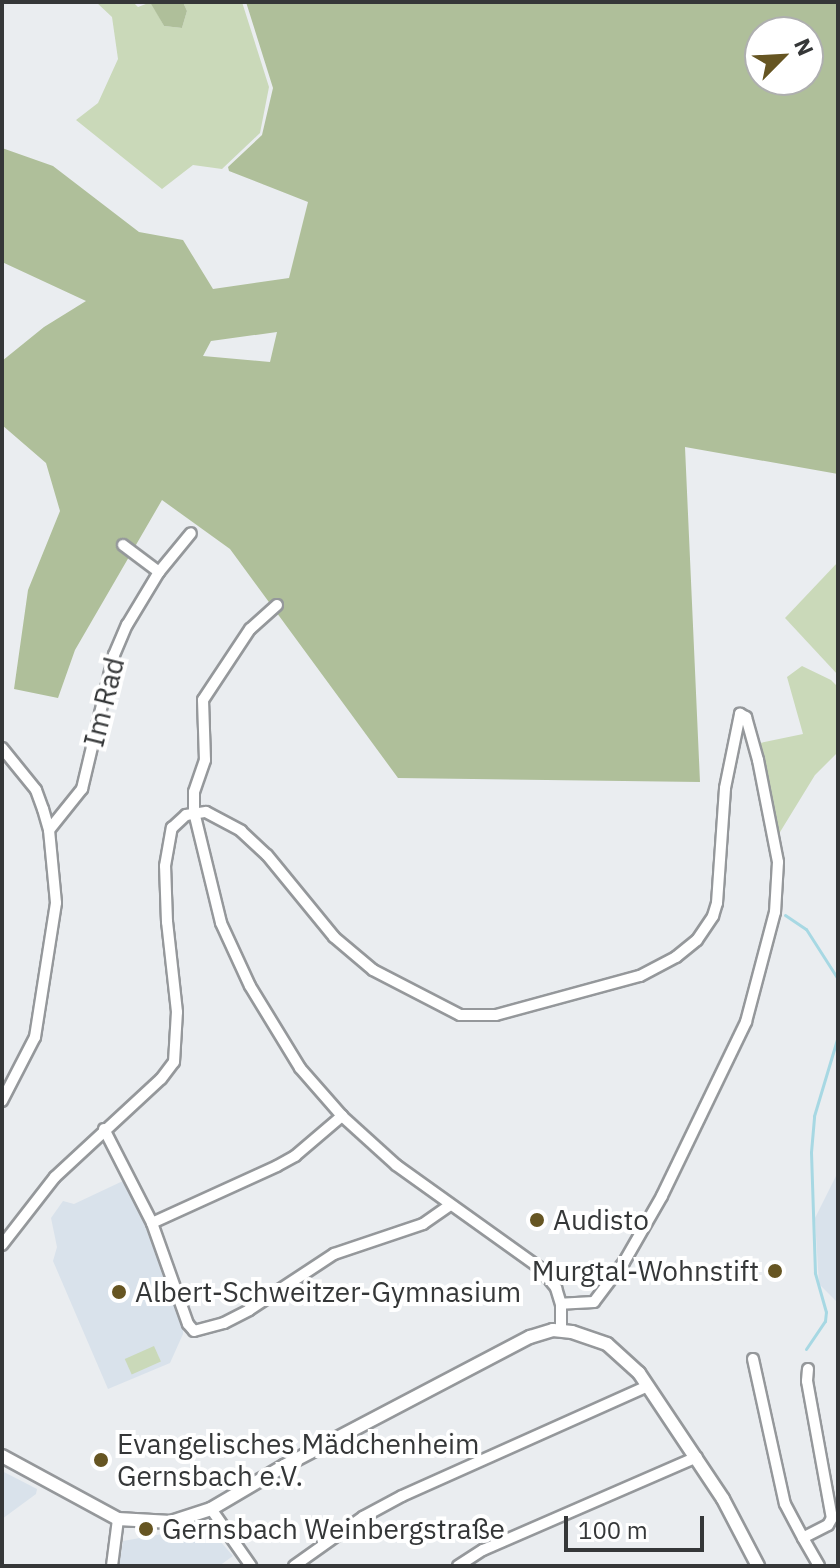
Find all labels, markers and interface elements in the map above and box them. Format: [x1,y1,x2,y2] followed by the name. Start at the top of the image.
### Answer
[744,16,824,96] north arrow
[788,34,821,60] text: N
[77,654,131,750] street label: Im Rad
[553,1203,649,1237] place label: Audisto
[528,1211,546,1229] marker: Audisto
[532,1254,759,1288] place label: Murgtal-Wohnstift
[766,1262,784,1280] marker: Murgtal-Wohnstift
[135,1275,521,1309] place label: Albert-Schweitzer-Gymnasium
[110,1283,128,1301] marker: Albert-Schweitzer-Gymnasium
[117,1427,479,1493] place label: Evangelisches Mädchenheim Gernsbach e.V.
[92,1451,110,1469] marker: Evangelisches Mädchenheim Gernsbach e.V.
[568,1500,708,1550] scale bar
[162,1512,505,1546] place label: Gernsbach Weinbergstraße
[578,1514,648,1546] text: 100 m
[137,1520,155,1538] marker: Gernsbach Weinbergstraße

